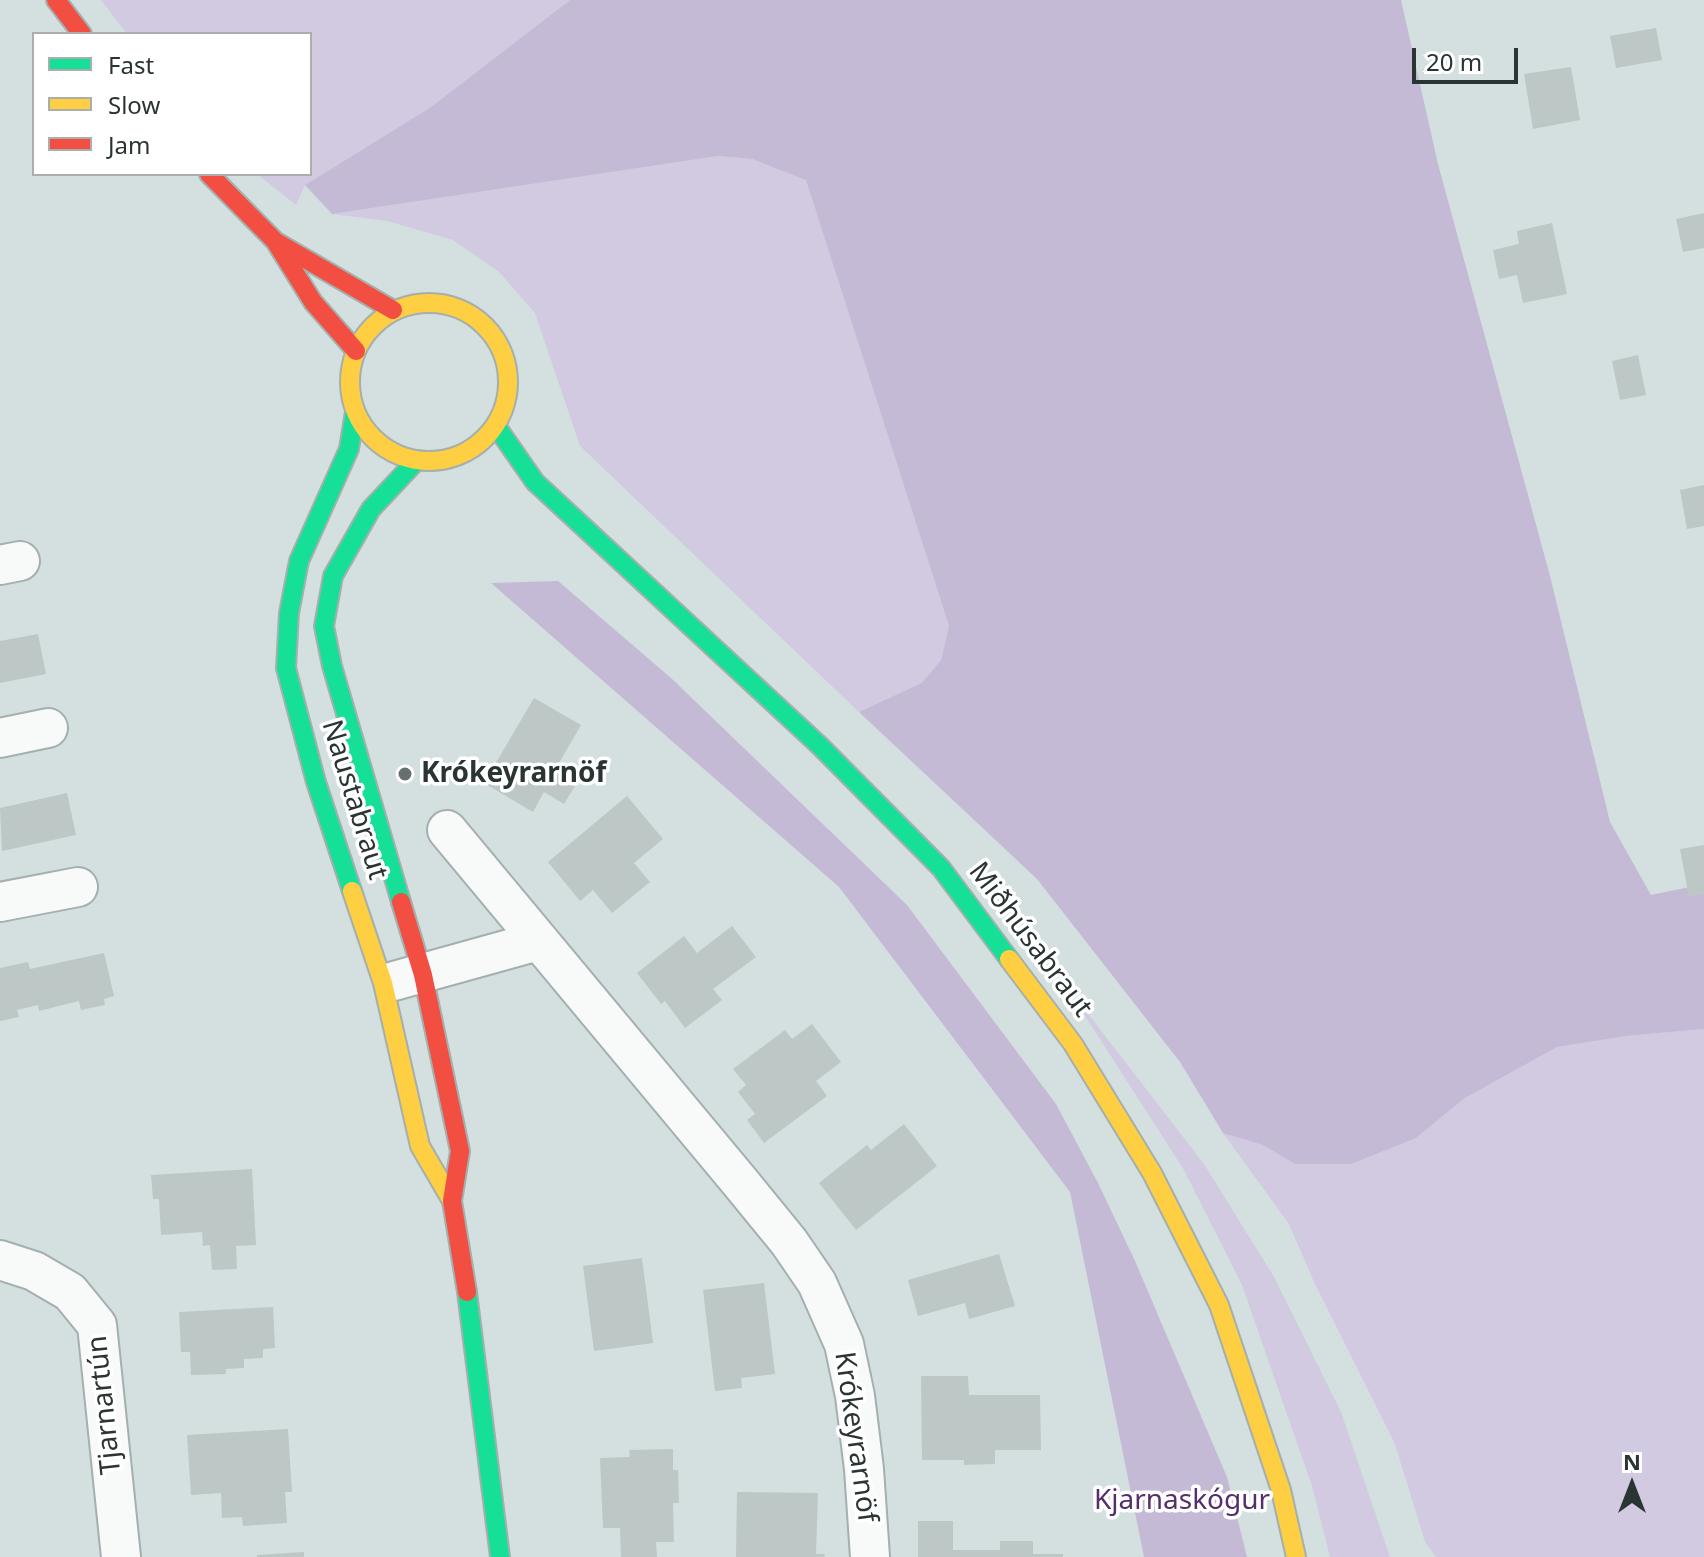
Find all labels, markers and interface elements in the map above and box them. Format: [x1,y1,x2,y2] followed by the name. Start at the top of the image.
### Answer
[32,32,312,176] legend
[1416,32,1522,82] scale bar
[1426,45,1482,78] text: 20 m
[108,48,154,81] text: Fast
[108,88,160,121] text: Slow
[108,128,150,161] text: Jam
[314,716,394,884] street label: Naustabraut
[421,757,606,791] place label: Krókeyrarnöf
[396,765,414,783] marker: Krókeyrarnöf
[961,856,1099,1024] street label: Miðhúsabraut
[81,1334,129,1476] street label: Tjarnartún
[826,1350,884,1524] street label: Krókeyrarnöf
[1592,1445,1672,1525] north arrow
[1623,1446,1641,1476] text: N
[1094,1484,1270,1518] park label: Kjarnaskógur

